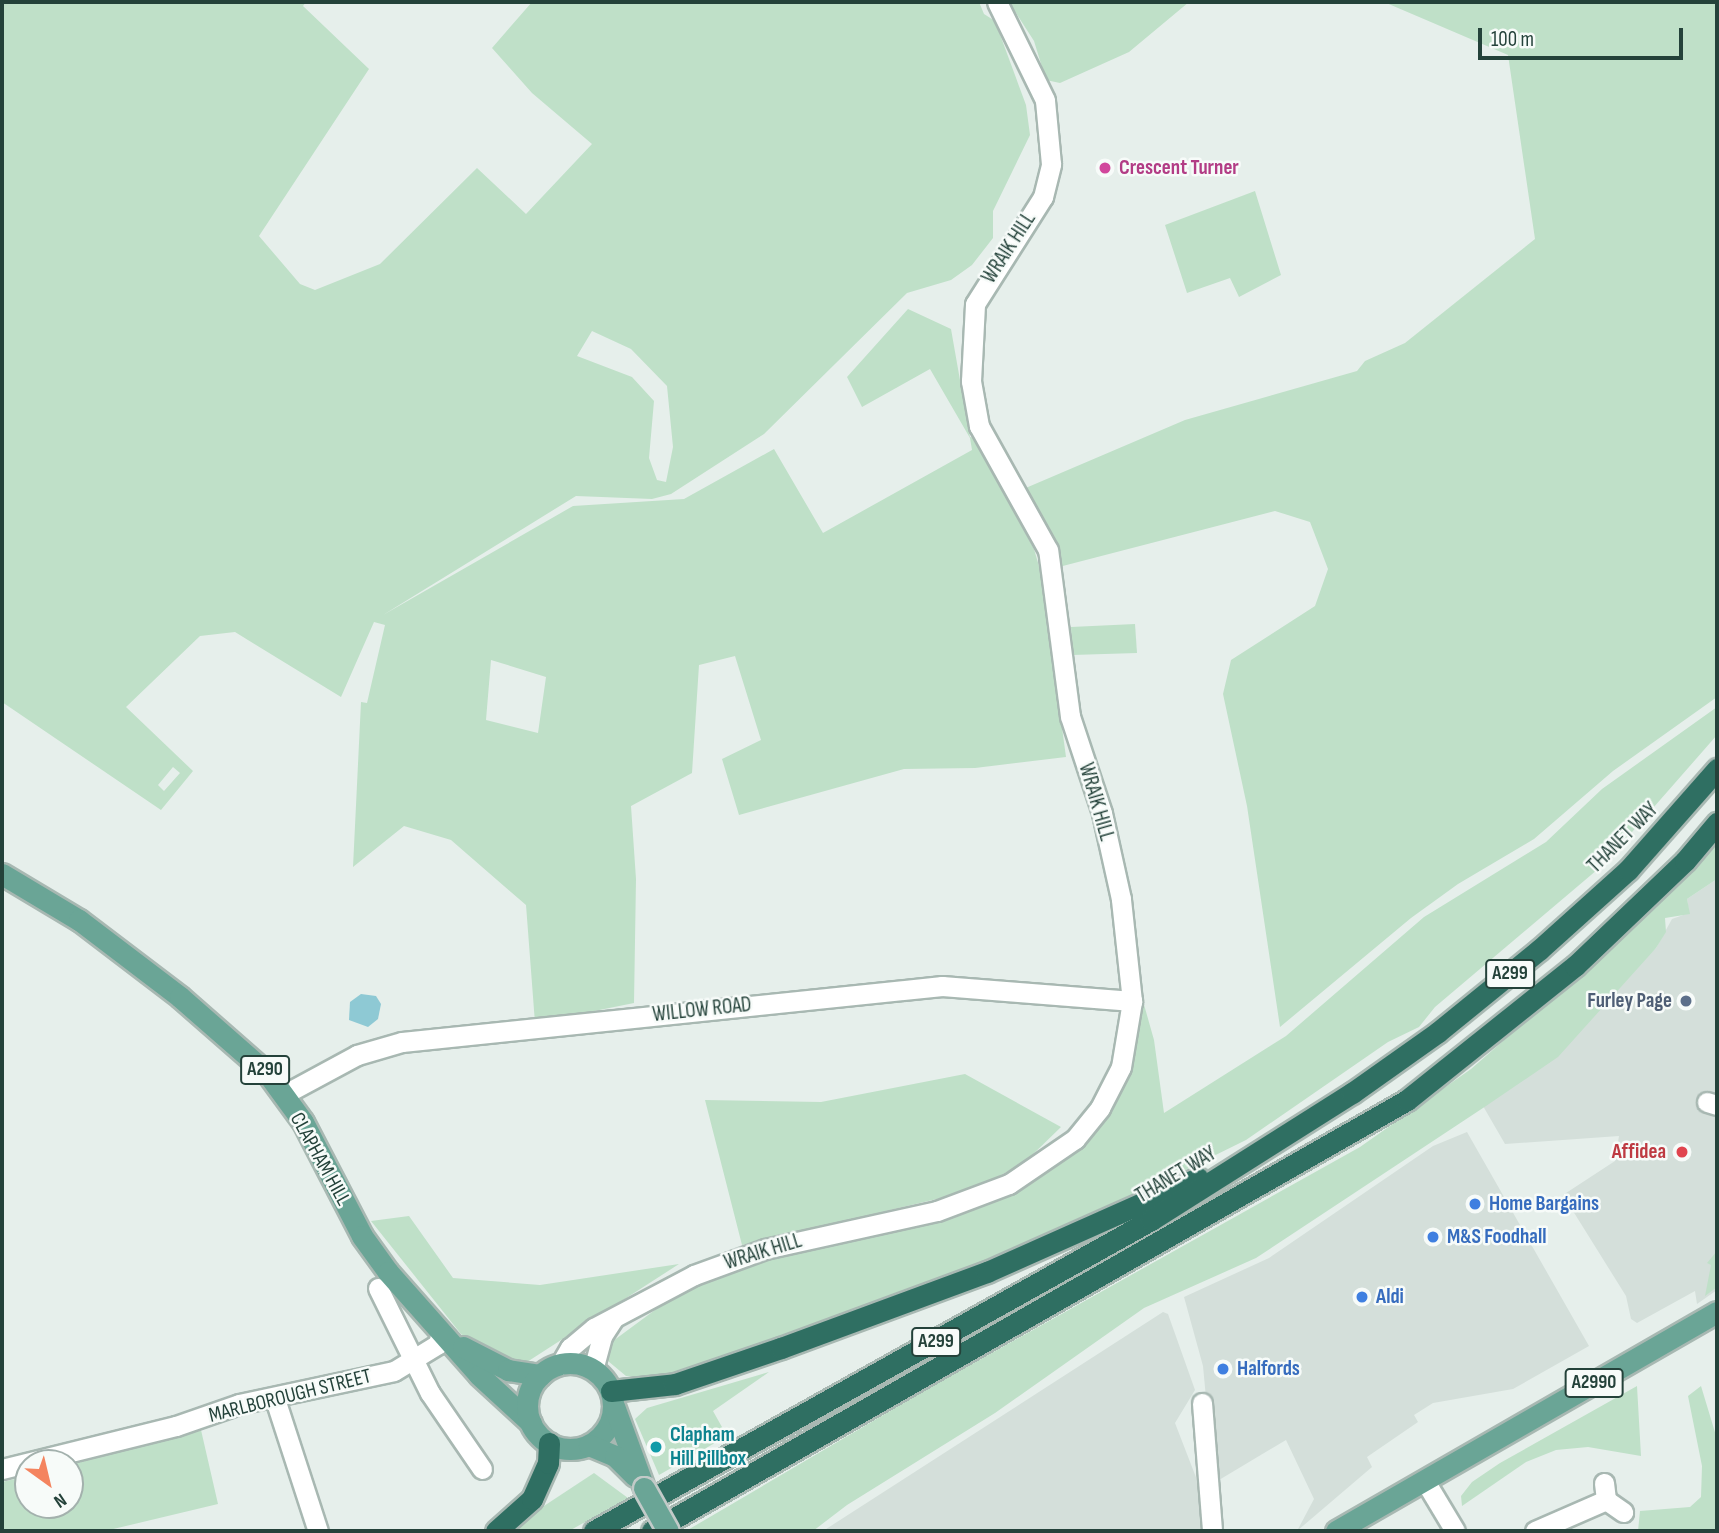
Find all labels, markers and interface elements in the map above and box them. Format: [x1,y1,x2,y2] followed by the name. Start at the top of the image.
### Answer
[1481,14,1686,58] scale bar
[1491,27,1534,52] text: 100 m
[1119,155,1239,181] place label: Crescent Turner
[1097,160,1113,176] marker: Crescent Turner
[977,208,1041,288] street label: WRAIK HILL
[1073,760,1119,844] street label: WRAIK HILL
[1582,797,1664,879] street label: THANET WAY
[1484,958,1536,990] road number: A299
[1587,988,1672,1014] place label: Furley Page
[651,992,753,1028] street label: WILLOW ROAD
[1678,993,1694,1009] marker: Furley Page
[239,1054,291,1086] road number: A290
[284,1108,356,1210] street label: CLAPHAM HILL
[1612,1139,1666,1165] place label: Affidea
[1131,1141,1221,1209] street label: THANET WAY
[1672,1142,1692,1162] marker: Affidea
[1489,1191,1599,1217] place label: Home Bargains
[1467,1196,1483,1212] marker: Home Bargains
[1447,1224,1546,1250] place label: M&S Foodhall
[721,1228,805,1276] street label: WRAIK HILL
[1425,1229,1441,1245] marker: M&S Foodhall
[1376,1284,1404,1310] place label: Aldi
[1354,1289,1370,1305] marker: Aldi
[910,1326,962,1358] road number: A299
[1237,1356,1300,1382] place label: Halfords
[1215,1361,1231,1377] marker: Halfords
[206,1364,374,1428] street label: MARLBOROUGH STREET
[1564,1368,1624,1399] road number: A2990
[670,1422,746,1472] place label: Clapham Hill Pillbox
[648,1439,664,1455] marker: Clapham Hill Pillbox
[14,1449,84,1519] north arrow
[49,1488,71,1513] text: N

